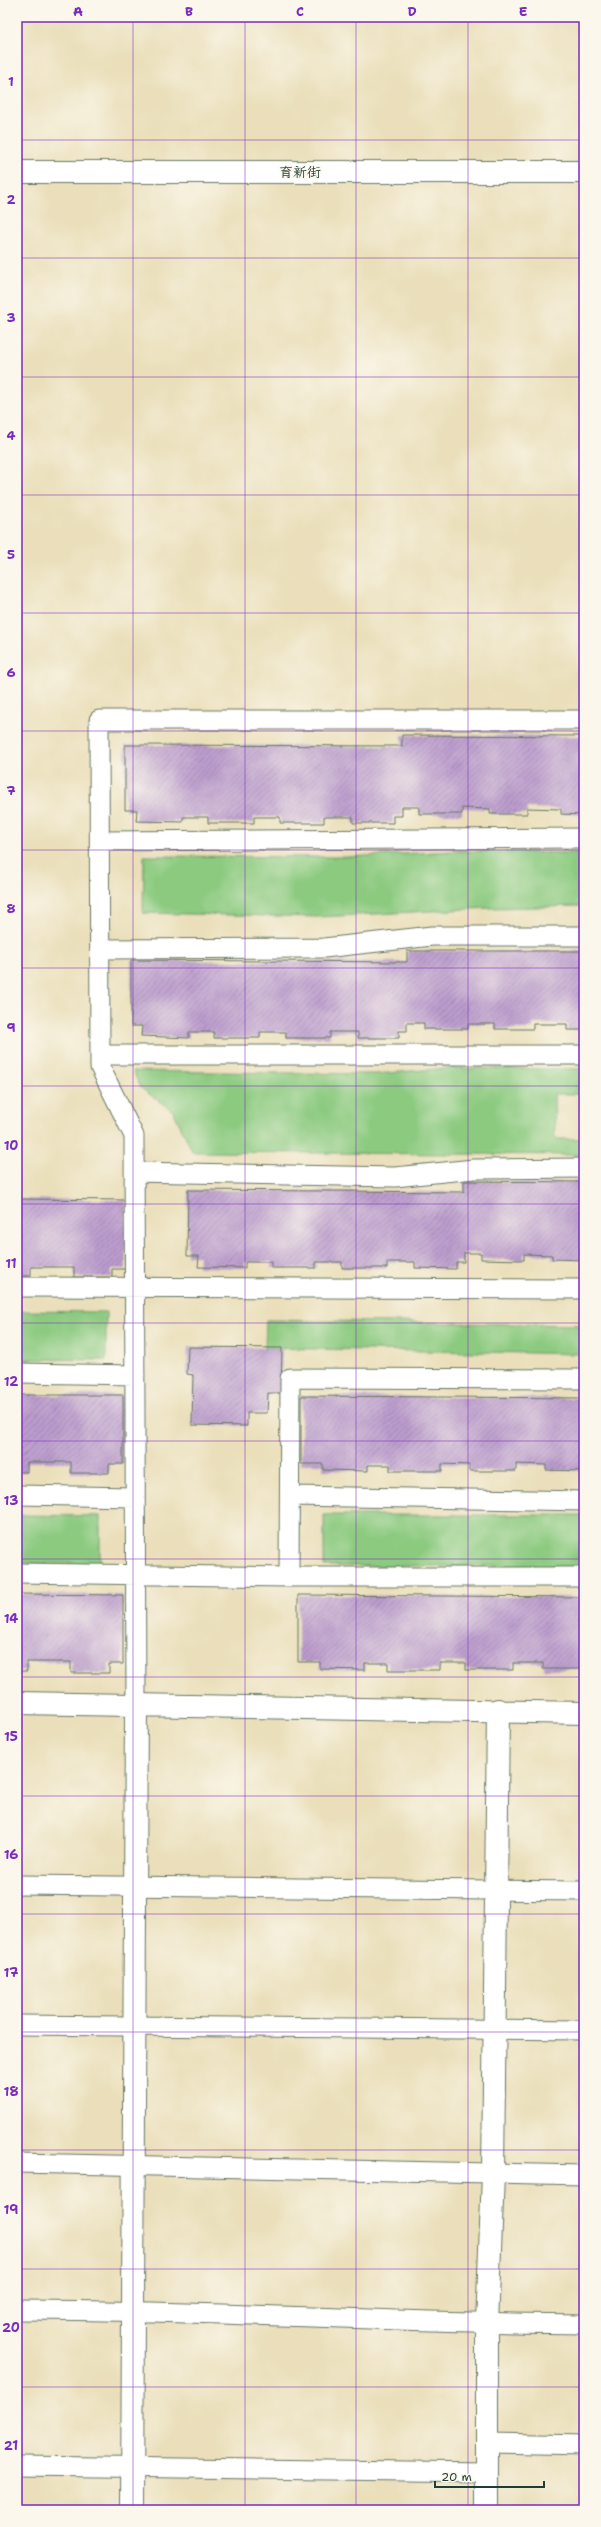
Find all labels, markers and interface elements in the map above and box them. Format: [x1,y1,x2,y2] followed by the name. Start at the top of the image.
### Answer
[73,3,83,20] text: A
[185,3,193,20] text: B
[296,3,304,20] text: C
[407,3,417,20] text: D
[519,3,528,20] text: E
[8,73,14,90] text: 1
[279,163,321,181] street label: 育新街
[6,191,16,208] text: 2
[6,309,16,326] text: 3
[6,427,16,444] text: 4
[7,546,15,563] text: 5
[6,664,16,681] text: 6
[6,782,16,799] text: 7
[6,900,16,917] text: 8
[6,1019,16,1036] text: 9
[4,1137,18,1154] text: 10
[5,1255,17,1272] text: 11
[4,1373,18,1390] text: 12
[4,1492,18,1509] text: 13
[4,1610,18,1627] text: 14
[4,1728,18,1745] text: 15
[4,1846,18,1863] text: 16
[4,1964,18,1981] text: 17
[4,2083,18,2100] text: 18
[4,2201,18,2218] text: 19
[2,2319,20,2336] text: 20
[4,2437,18,2454] text: 21
[435,2463,544,2489] scale bar
[441,2469,472,2485] text: 20 m

